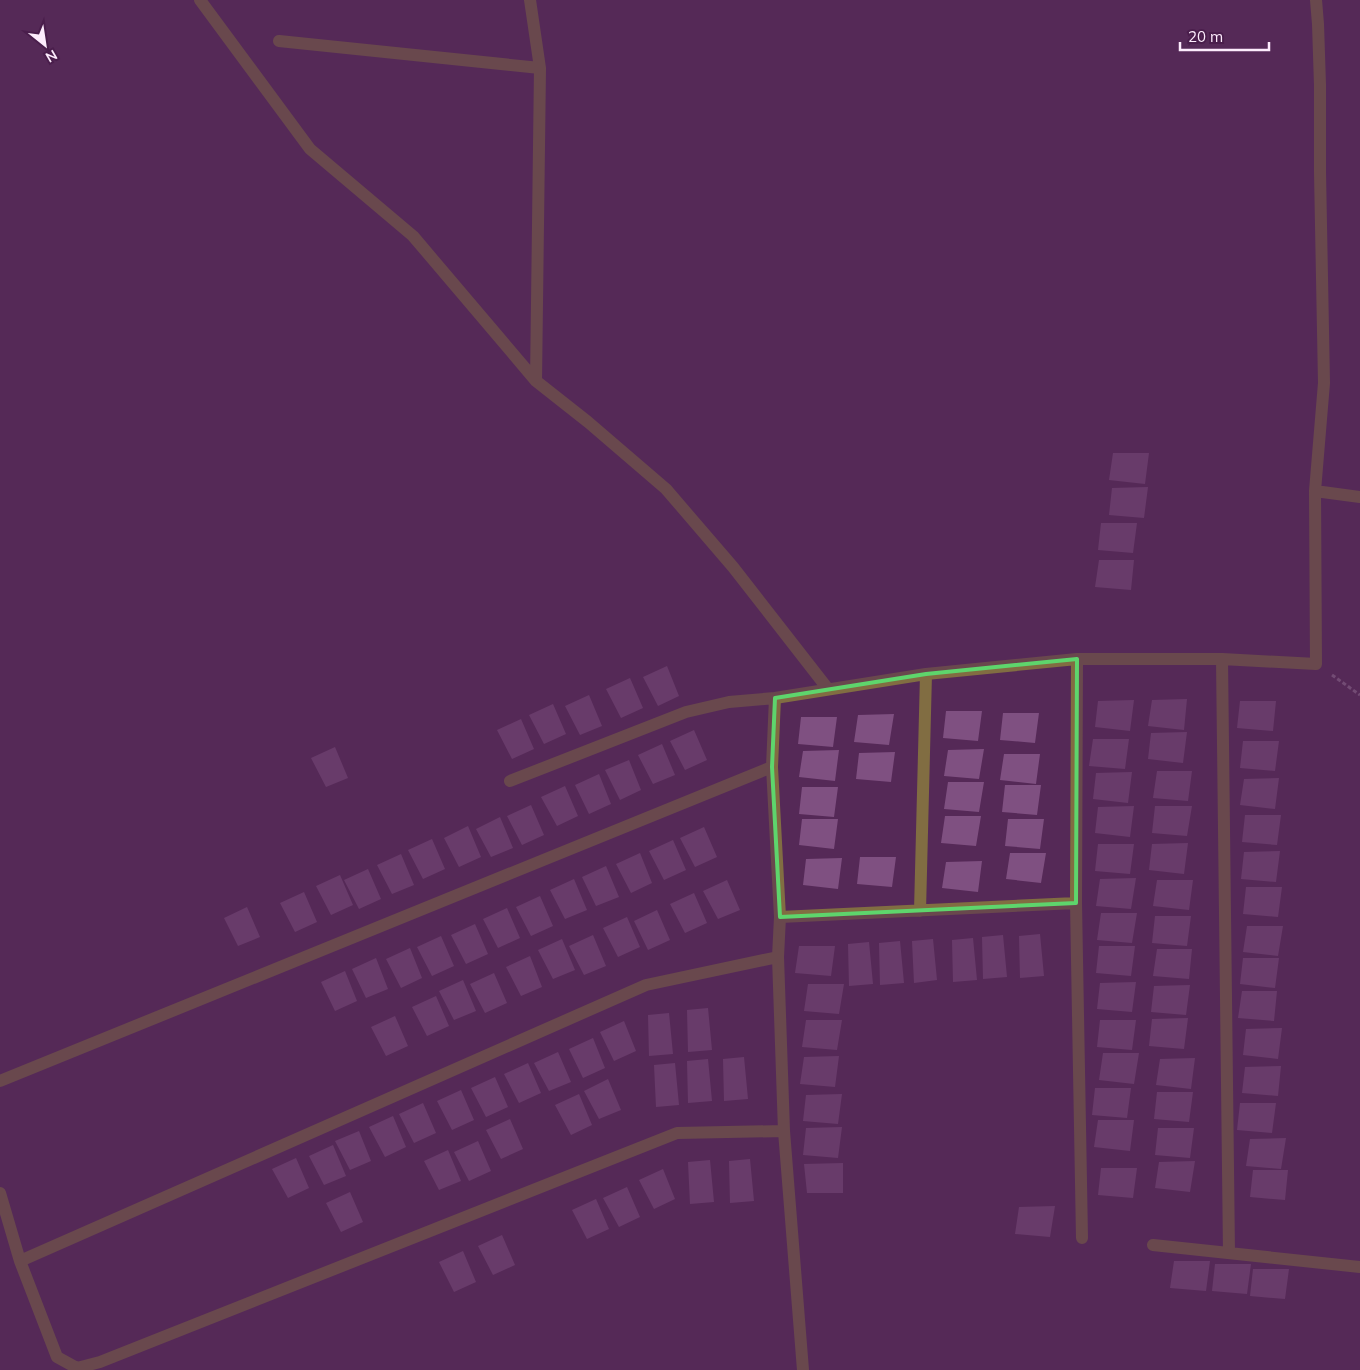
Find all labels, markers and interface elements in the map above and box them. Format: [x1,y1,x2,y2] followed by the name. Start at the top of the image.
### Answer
[20,20,70,70] north arrow
[1180,20,1269,52] scale bar
[1188,27,1223,46] text: 20 m
[42,46,61,67] text: N

